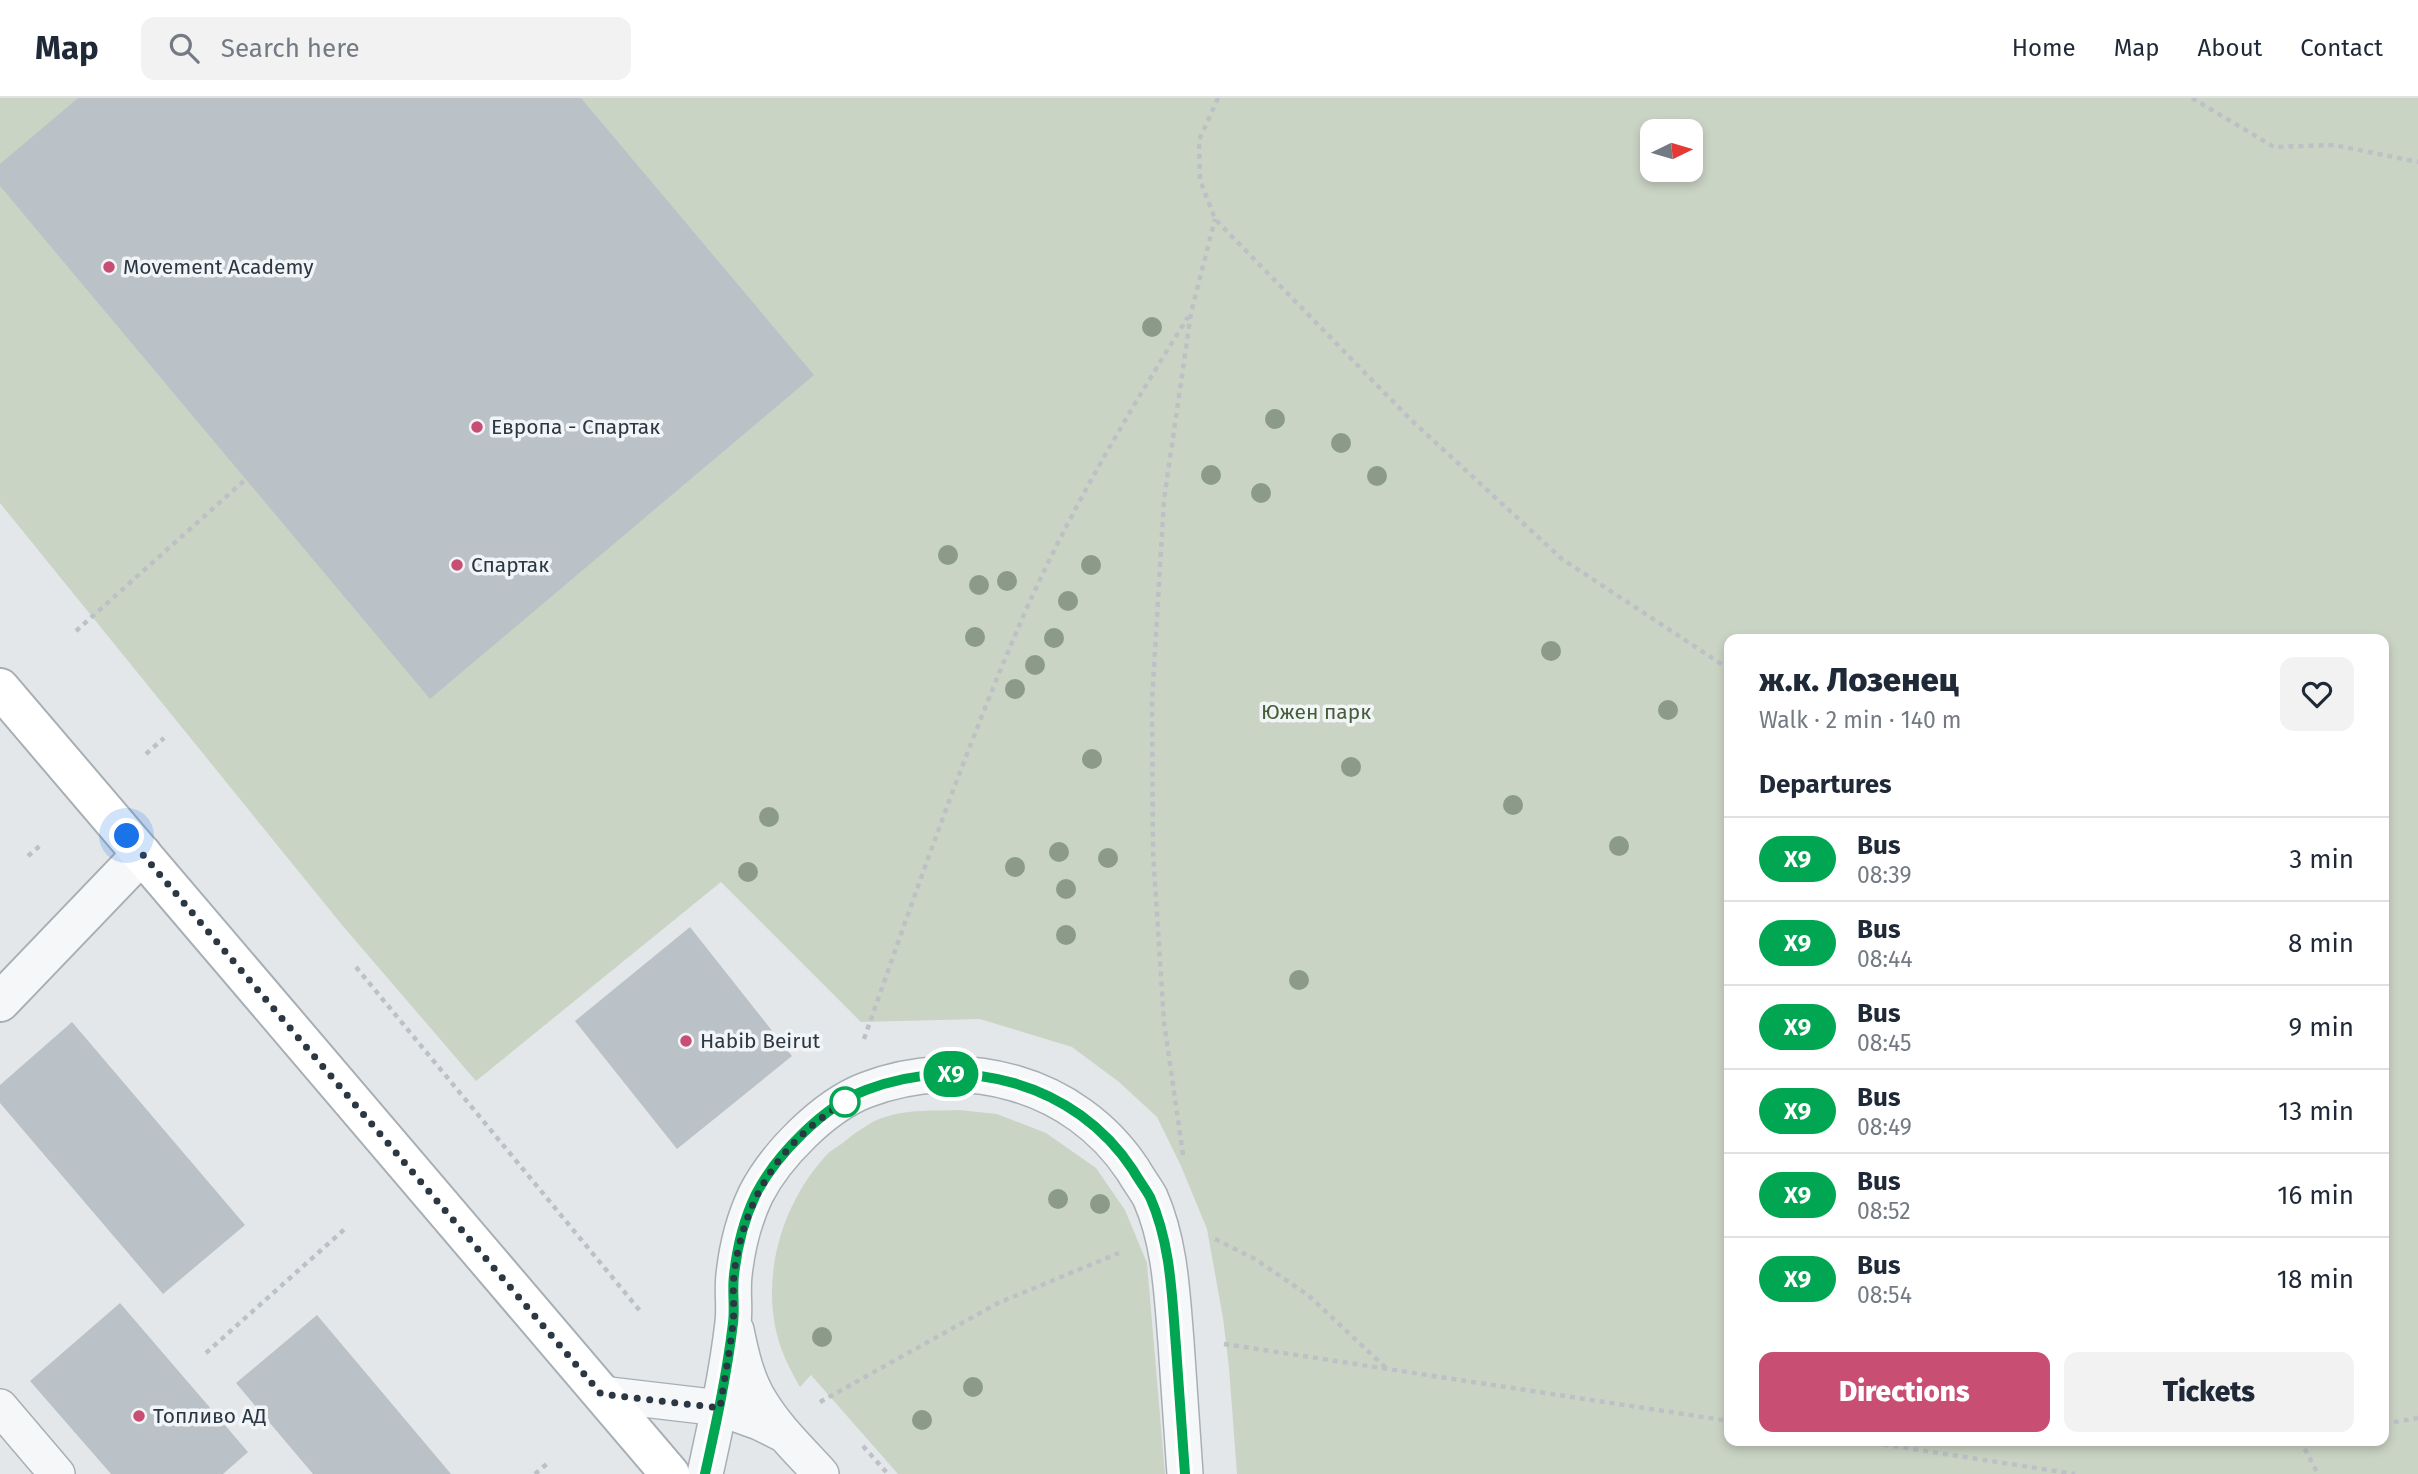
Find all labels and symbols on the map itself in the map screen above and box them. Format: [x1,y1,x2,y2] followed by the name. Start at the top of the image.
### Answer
[1640,119,1703,182] north arrow
[123,254,314,280] place label: Movement Academy
[101,259,117,275] marker: Movement Academy
[491,414,660,440] place label: Европа - Спартак
[469,419,485,435] marker: Европа - Спартак
[471,552,549,578] place label: Спартак
[449,557,465,573] marker: Спартак
[1261,699,1371,725] park label: Южен парк
[109,818,144,853] your location
[700,1028,821,1054] place label: Habib Beirut
[678,1033,694,1049] marker: Habib Beirut
[920,1051,982,1097] line badge: Х9
[830,1087,860,1117] unlabelled marker
[153,1403,267,1429] place label: Топливо АД
[131,1408,147,1424] marker: Топливо АД

